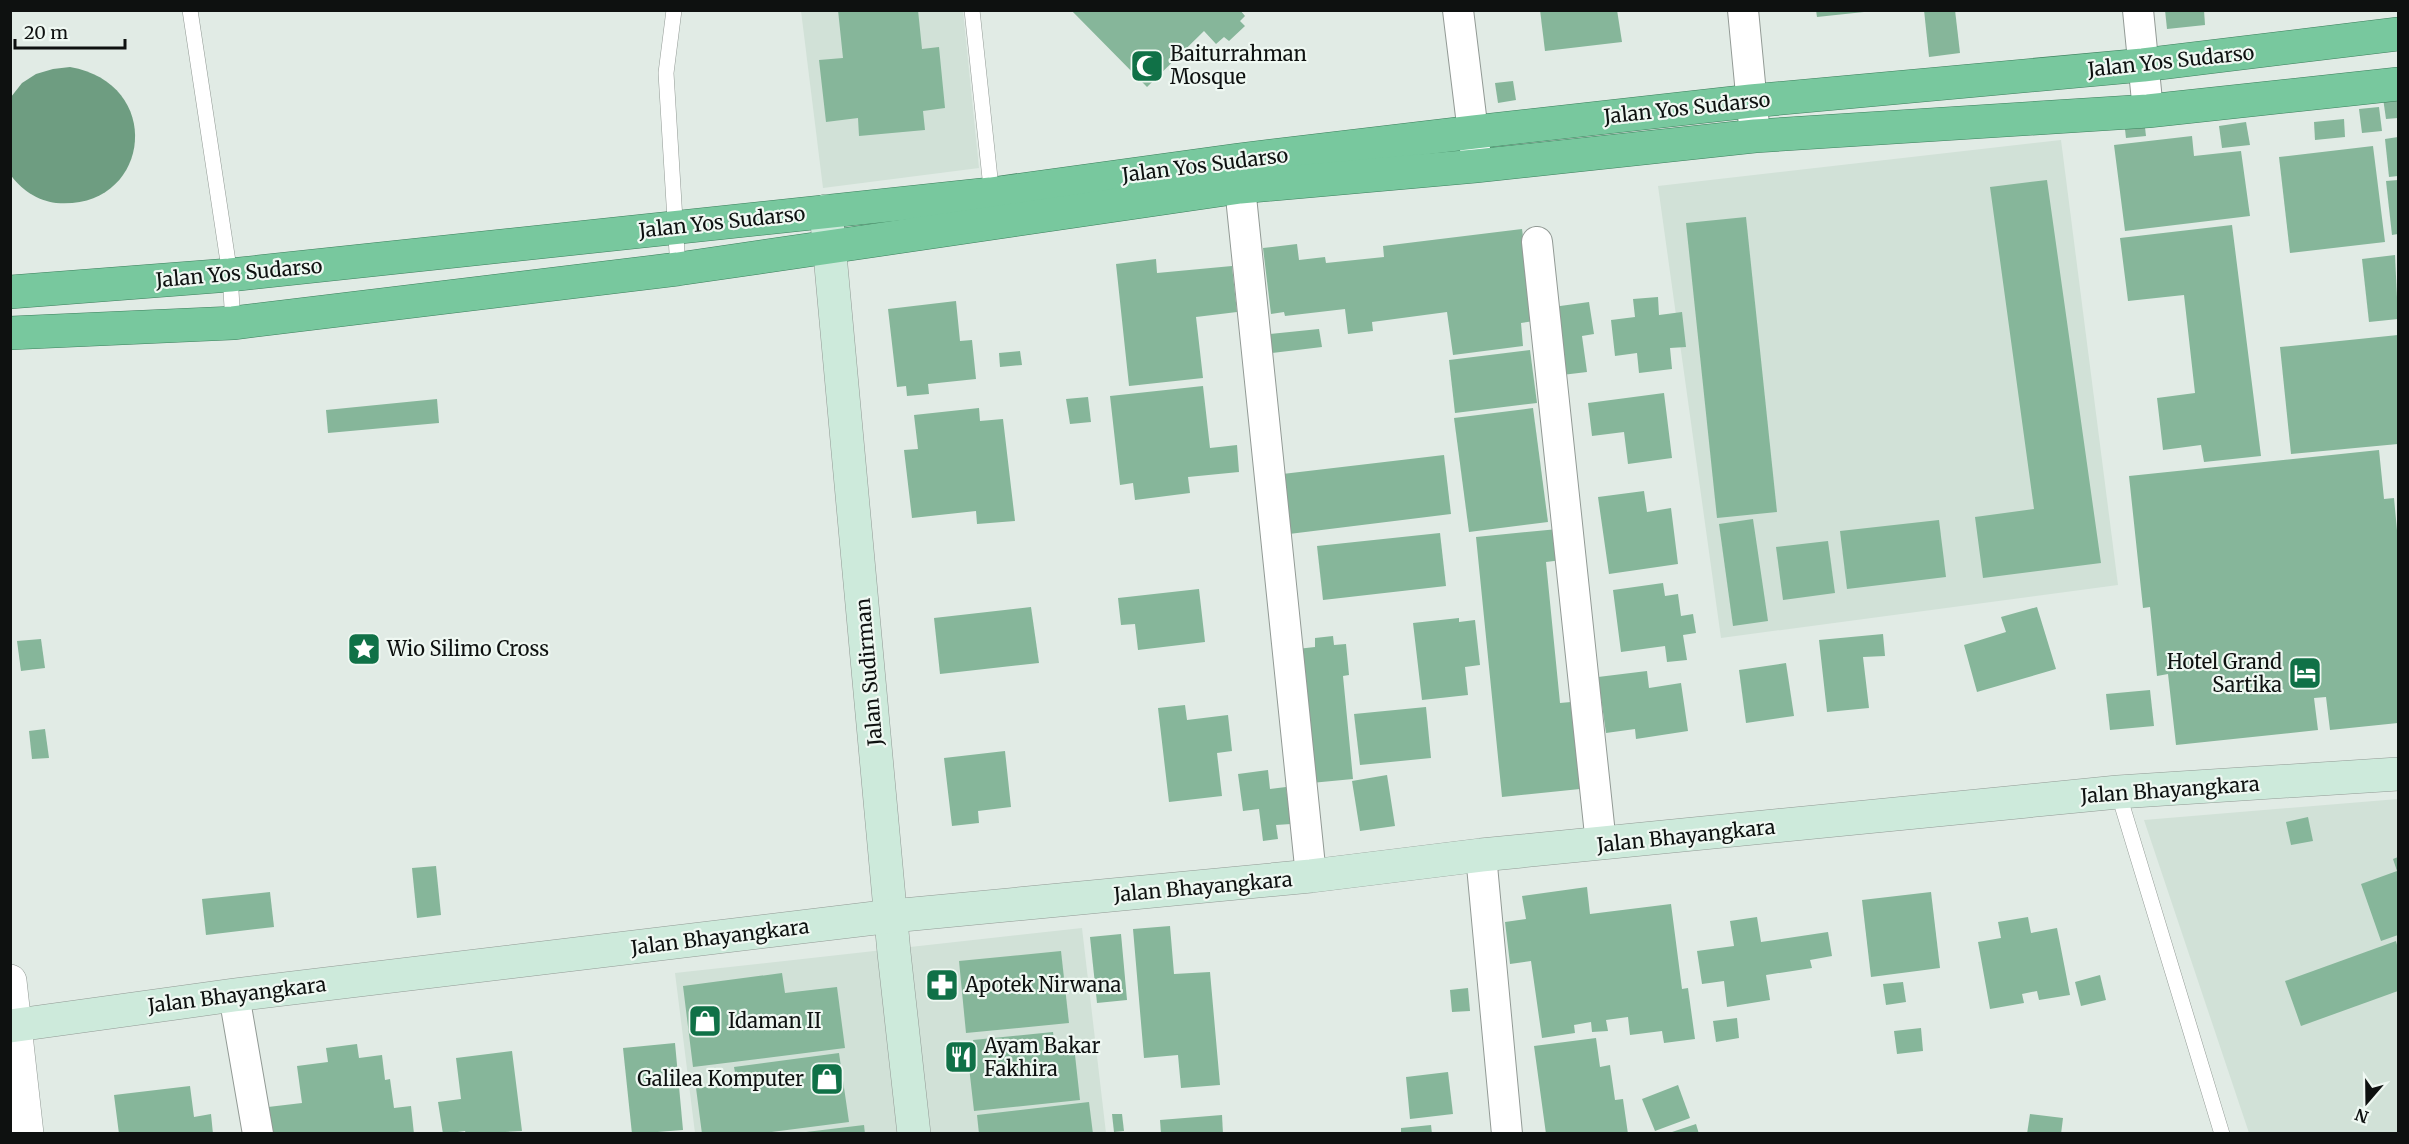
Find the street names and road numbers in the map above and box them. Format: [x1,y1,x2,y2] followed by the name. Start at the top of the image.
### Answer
[2085,39,2256,82] street label: Jalan Yos Sudarso
[1601,86,1772,129] street label: Jalan Yos Sudarso
[1119,142,1290,187] street label: Jalan Yos Sudarso
[636,200,807,243] street label: Jalan Yos Sudarso
[154,253,324,292] street label: Jalan Yos Sudarso
[850,597,887,748] street label: Jalan Sudirman
[2079,771,2261,808] street label: Jalan Bhayangkara
[1594,814,1777,857] street label: Jalan Bhayangkara
[1111,866,1294,907] street label: Jalan Bhayangkara
[628,913,811,960] street label: Jalan Bhayangkara
[145,971,328,1018] street label: Jalan Bhayangkara

